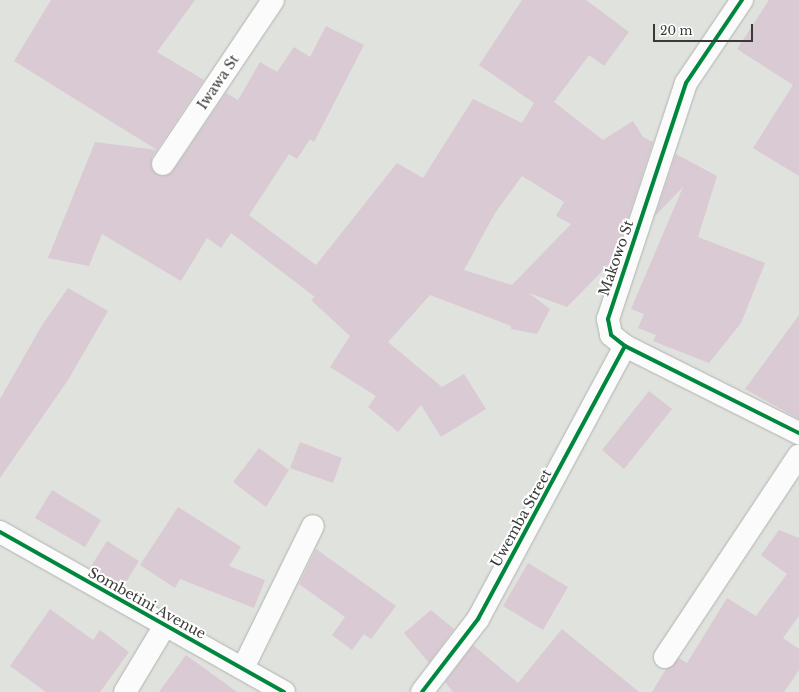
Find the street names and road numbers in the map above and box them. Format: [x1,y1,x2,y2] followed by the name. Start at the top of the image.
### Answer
[194,51,242,113] street label: Iwawa St
[595,218,637,298] street label: Makowo St
[487,466,555,570] street label: Uwemba Street
[85,564,209,642] street label: Sombetini Avenue

